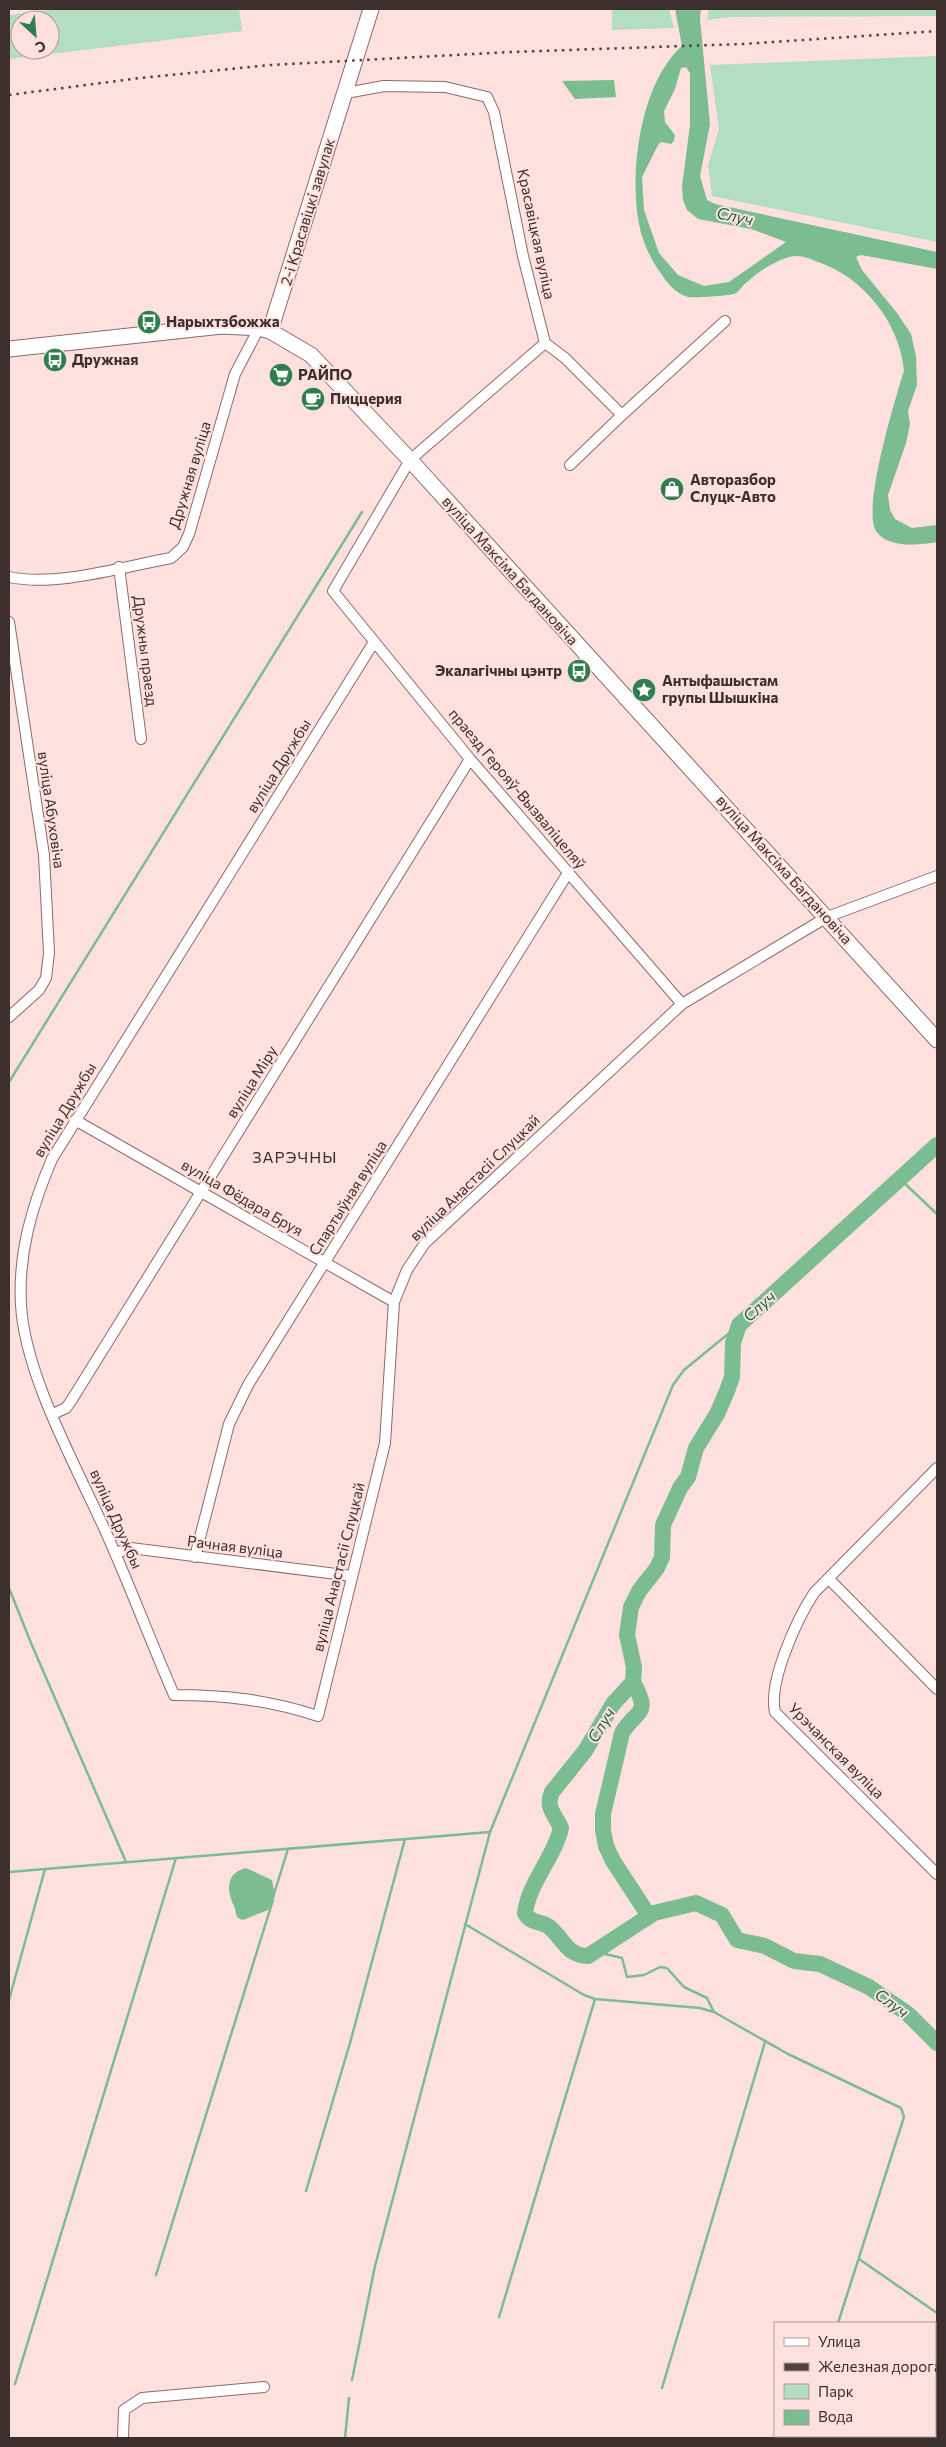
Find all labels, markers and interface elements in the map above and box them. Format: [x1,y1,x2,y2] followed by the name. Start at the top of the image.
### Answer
[10,10,60,60] north arrow
[33,37,49,57] text: С
[276,136,338,288] street label: 2-і Красавіцкі завулак
[514,167,560,301] street label: Красавіцкая вуліца
[715,202,756,229] water label: Случ
[136,309,162,335] bus stop icon: Нарыхтзбожжа
[166,312,280,330] place label: Нарыхтзбожжа
[42,347,68,373] bus stop icon: Дружная
[72,350,138,368] place label: Дружная
[268,362,294,388] supermarket icon: РАЙПО
[298,365,352,383] place label: РАЙПО
[300,386,326,412] cafe icon: Пиццерия
[330,389,402,407] place label: Пиццерия
[164,419,214,531] street label: Дружная вуліца
[690,470,776,505] place label: Авторазбор Слуцк-Авто
[659,476,685,502] shop icon: Авторазбор Слуцк-Авто
[439,492,582,649] street label: вуліца Максіма Багдановіча
[130,595,162,707] street label: Дружны праезд
[566,658,592,684] bus stop icon: Экалагічны цэнтр
[435,661,562,679] place label: Экалагічны цэнтр
[662,671,778,706] place label: Антыфашыстам групы Шышкіна
[631,677,657,703] place icon: Антыфашыстам групы Шышкіна
[445,704,590,872] street label: праезд Герояў-Вызваліцеляў
[242,715,314,816] street label: вуліца Дружбы
[35,750,69,869] street label: вуліца Абуховіча
[713,791,856,948] street label: вуліца Максіма Багдановіча
[222,1042,281,1121] street label: вуліца Міру
[29,1059,99,1160] street label: вуліца Дружбы
[406,1110,543,1244] street label: вуліца Анастасіі Слуцкай
[304,1137,390,1258] street label: Спартыўная вуліца
[252,1147,338,1166] district label: ЗАРЭЧНЫ
[179,1155,306,1239] street label: вуліца Фёдара Бруя
[739,1286,779,1325] water label: Случ
[87,1466,147,1571] street label: вуліца Дружбы
[308,1480,368,1653] street label: вуліца Анастасіі Слуцкай
[186,1531,284,1561] street label: Рачная вуліца
[785,1699,888,1802] street label: Урэчанская вуліца
[583,1704,618,1745] water label: Случ
[872,1984,913,2021] water label: Случ
[774,2322,936,2437] legend
[818,2332,860,2350] text: Улица
[818,2357,942,2375] text: Железная дорога
[818,2382,854,2400] text: Парк
[818,2407,853,2425] text: Вода

